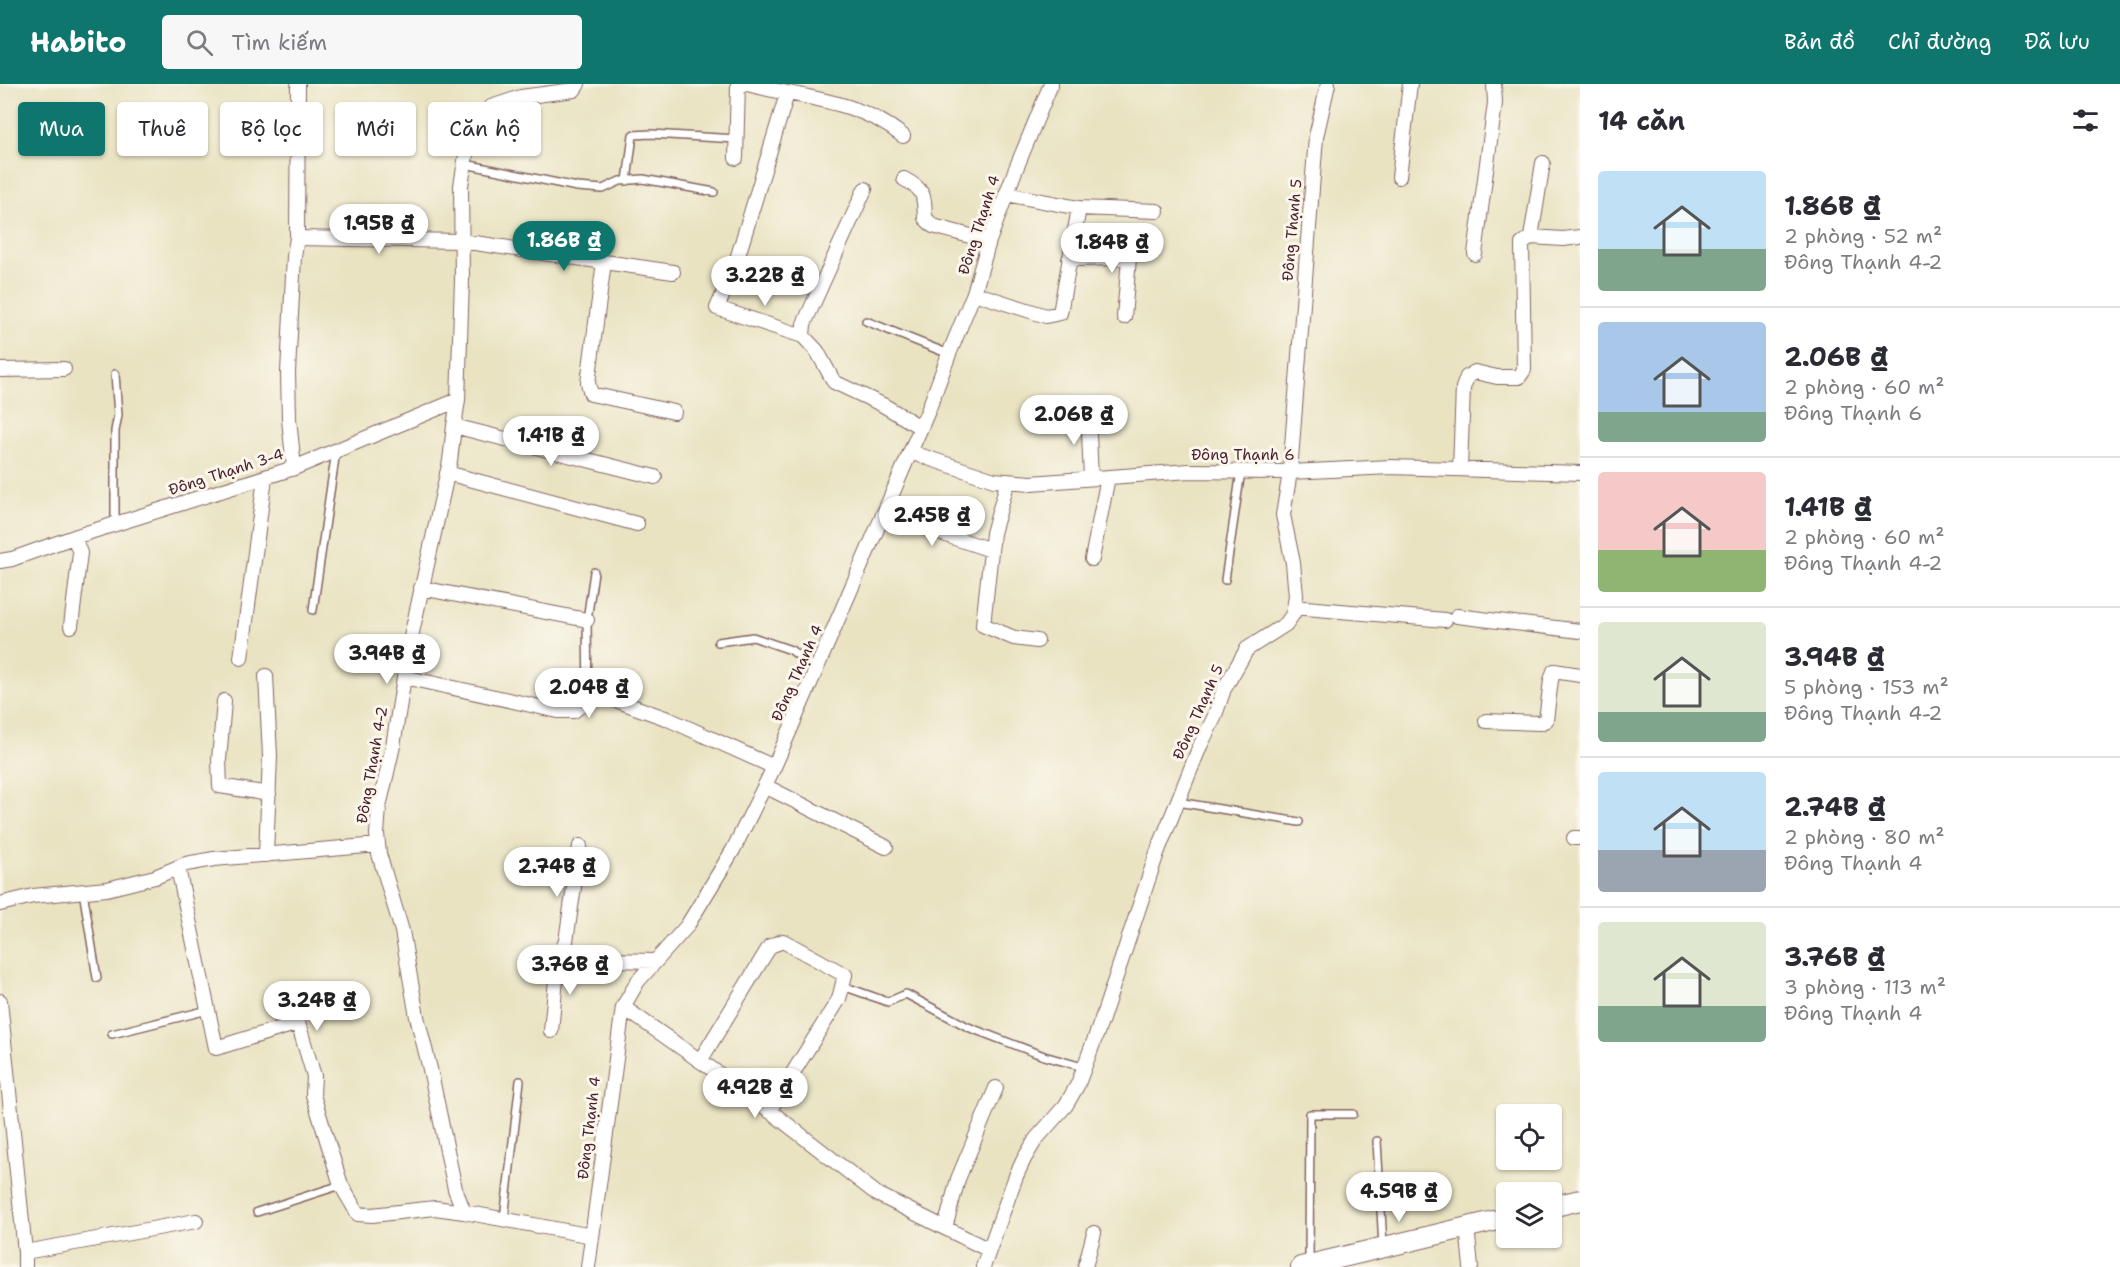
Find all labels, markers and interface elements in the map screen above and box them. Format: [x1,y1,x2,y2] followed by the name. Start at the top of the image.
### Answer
[162,15,582,69] search box
[30,23,126,61] text: Habito
[183,26,216,59] icon: search
[231,28,327,57] text: Tìm kiếm
[1784,28,1855,56] text: Bản đồ
[1888,28,1991,56] text: Chỉ đường
[2024,28,2090,56] text: Đã lưu
[18,102,105,156] chip: Mua
[117,102,208,156] chip: Thuê
[220,102,323,156] chip: Bộ lọc
[335,102,416,156] chip: Mới
[428,102,541,156] chip: Căn hộ
[1598,103,1685,138] text: 14 căn
[2069,104,2102,137] icon: filters
[953,173,1005,277] street label: Đông Thạnh 4
[1278,178,1306,282] street label: Đông Thạnh 5
[1784,188,1881,223] text: 1.86B ₫
[1646,195,1718,267] icon: home
[324,204,434,255] pin: 1.95B ₫
[343,210,415,236] text: 1.95B ₫
[509,221,619,272] pin: 1.86B ₫
[1057,223,1167,274] pin: 1.84B ₫
[1784,223,1942,249] text: 2 phòng · 52 m²
[527,227,601,253] text: 1.86B ₫
[1075,229,1149,255] text: 1.84B ₫
[1784,249,1942,275] text: Đông Thạnh 4-2
[710,256,820,307] pin: 3.22B ₫
[725,262,805,288] text: 3.22B ₫
[1784,339,1888,374] text: 2.06B ₫
[1646,346,1718,418] icon: home
[1784,374,1944,400] text: 2 phòng · 60 m²
[1019,395,1129,446] pin: 2.06B ₫
[1784,400,1922,426] text: Đông Thạnh 6
[1034,401,1114,427] text: 2.06B ₫
[496,416,606,467] pin: 1.41B ₫
[517,422,585,448] text: 1.41B ₫
[166,444,286,500] street label: Đông Thạnh 3-4
[1191,445,1295,465] street label: Đông Thạnh 6
[1784,489,1872,524] text: 1.41B ₫
[877,496,987,547] pin: 2.45B ₫
[1646,496,1718,568] icon: home
[893,502,971,528] text: 2.45B ₫
[1784,524,1944,550] text: 2 phòng · 60 m²
[1784,550,1942,576] text: Đông Thạnh 4-2
[767,622,827,724] street label: Đông Thạnh 4
[332,634,442,685] pin: 3.94B ₫
[1784,639,1885,674] text: 3.94B ₫
[348,640,426,666] text: 3.94B ₫
[1646,646,1718,718] icon: home
[1168,661,1228,763] street label: Đông Thạnh 5
[534,668,644,719] pin: 2.04B ₫
[549,674,629,700] text: 2.04B ₫
[1784,674,1949,700] text: 5 phòng · 153 m²
[1784,700,1942,726] text: Đông Thạnh 4-2
[352,705,392,825] street label: Đông Thạnh 4-2
[1784,789,1886,824] text: 2.74B ₫
[1646,796,1718,868] icon: home
[1784,824,1945,850] text: 2 phòng · 80 m²
[502,847,612,898] pin: 2.74B ₫
[1784,850,1922,876] text: Đông Thạnh 4
[518,853,596,879] text: 2.74B ₫
[1784,939,1886,974] text: 3.76B ₫
[515,945,625,996] pin: 3.76B ₫
[1646,946,1718,1018] icon: home
[531,951,609,977] text: 3.76B ₫
[1784,974,1946,1000] text: 3 phòng · 113 m²
[262,981,372,1032] pin: 3.24B ₫
[277,987,357,1013] text: 3.24B ₫
[1784,1000,1922,1026] text: Đông Thạnh 4
[700,1068,810,1119] pin: 4.92B ₫
[717,1074,793,1100] text: 4.92B ₫
[573,1075,605,1181] street label: Đông Thạnh 4
[1496,1104,1562,1248] map controls
[1496,1104,1562,1170] button: locate
[1344,1172,1454,1223] pin: 4.59B ₫
[1360,1178,1438,1204] text: 4.59B ₫
[1496,1182,1562,1248] button: layers

